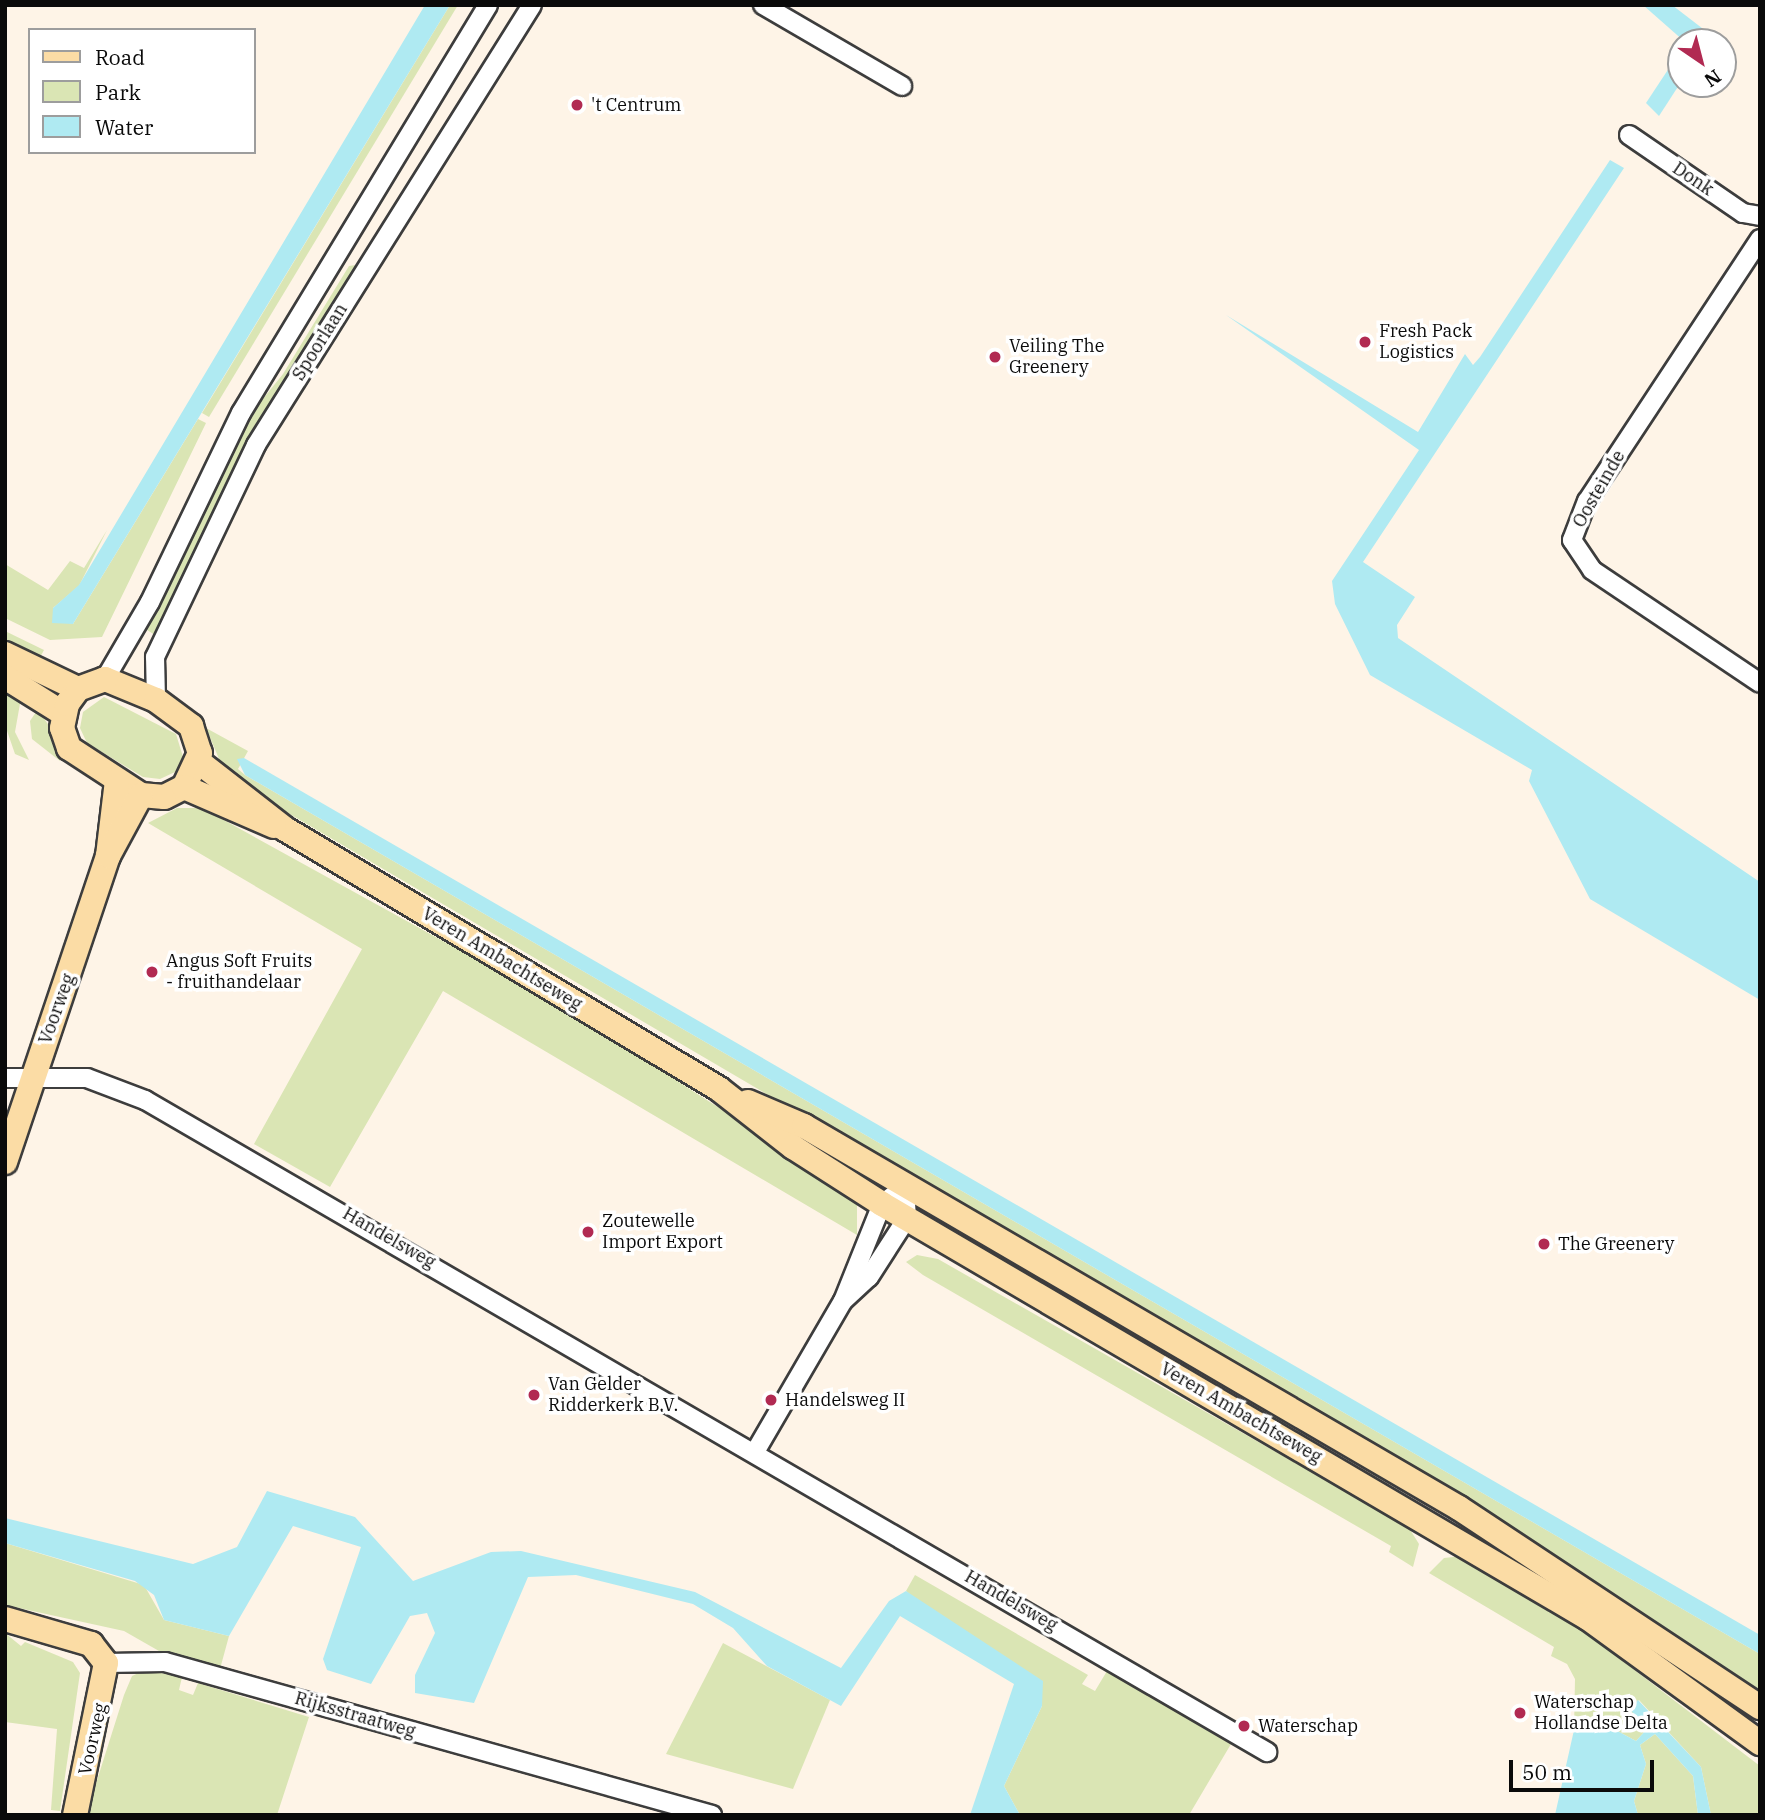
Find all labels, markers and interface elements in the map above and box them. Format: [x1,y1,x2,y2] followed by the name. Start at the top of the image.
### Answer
[28,28,256,154] legend
[1667,28,1737,98] north arrow
[95,43,145,71] text: Road
[1700,64,1726,93] text: N
[95,78,141,106] text: Park
[591,94,682,116] place label: 't Centrum
[569,97,585,113] marker: 't Centrum
[95,113,153,141] text: Water
[1668,157,1718,201] street label: Donk
[288,300,352,384] street label: Spoorlaan
[1379,321,1472,364] place label: Fresh Pack Logistics
[1357,334,1373,350] marker: Fresh Pack Logistics
[1009,336,1104,378] place label: Veiling The Greenery
[987,349,1003,365] marker: Veiling The Greenery
[1568,447,1630,531] street label: Oosteinde
[418,903,586,1015] street label: Veren Ambachtseweg
[166,951,312,993] place label: Angus Soft Fruits - fruithandelaar
[144,964,160,980] marker: Angus Soft Fruits - fruithandelaar
[34,971,80,1047] street label: Voorweg
[339,1203,439,1273] street label: Handelsweg
[602,1211,723,1254] place label: Zoutewelle Import Export
[580,1224,596,1240] marker: Zoutewelle Import Export
[1558,1233,1674,1255] place label: The Greenery
[1536,1236,1552,1252] marker: The Greenery
[1156,1358,1326,1468] street label: Veren Ambachtseweg
[548,1374,678,1416] place label: Van Gelder Ridderkerk B.V.
[526,1387,542,1403] marker: Van Gelder Ridderkerk B.V.
[785,1389,905,1411] place label: Handelsweg II
[763,1392,779,1408] marker: Handelsweg II
[961,1566,1061,1636] street label: Handelsweg
[292,1687,418,1743] street label: Rijksstraatweg
[1534,1692,1668,1734] place label: Waterschap Hollandse Delta
[74,1701,112,1777] street label: Voorweg
[1512,1705,1528,1721] marker: Waterschap Hollandse Delta
[1258,1715,1358,1737] place label: Waterschap
[1236,1718,1252,1734] marker: Waterschap
[1513,1746,1658,1790] scale bar
[1522,1758,1572,1786] text: 50 m

